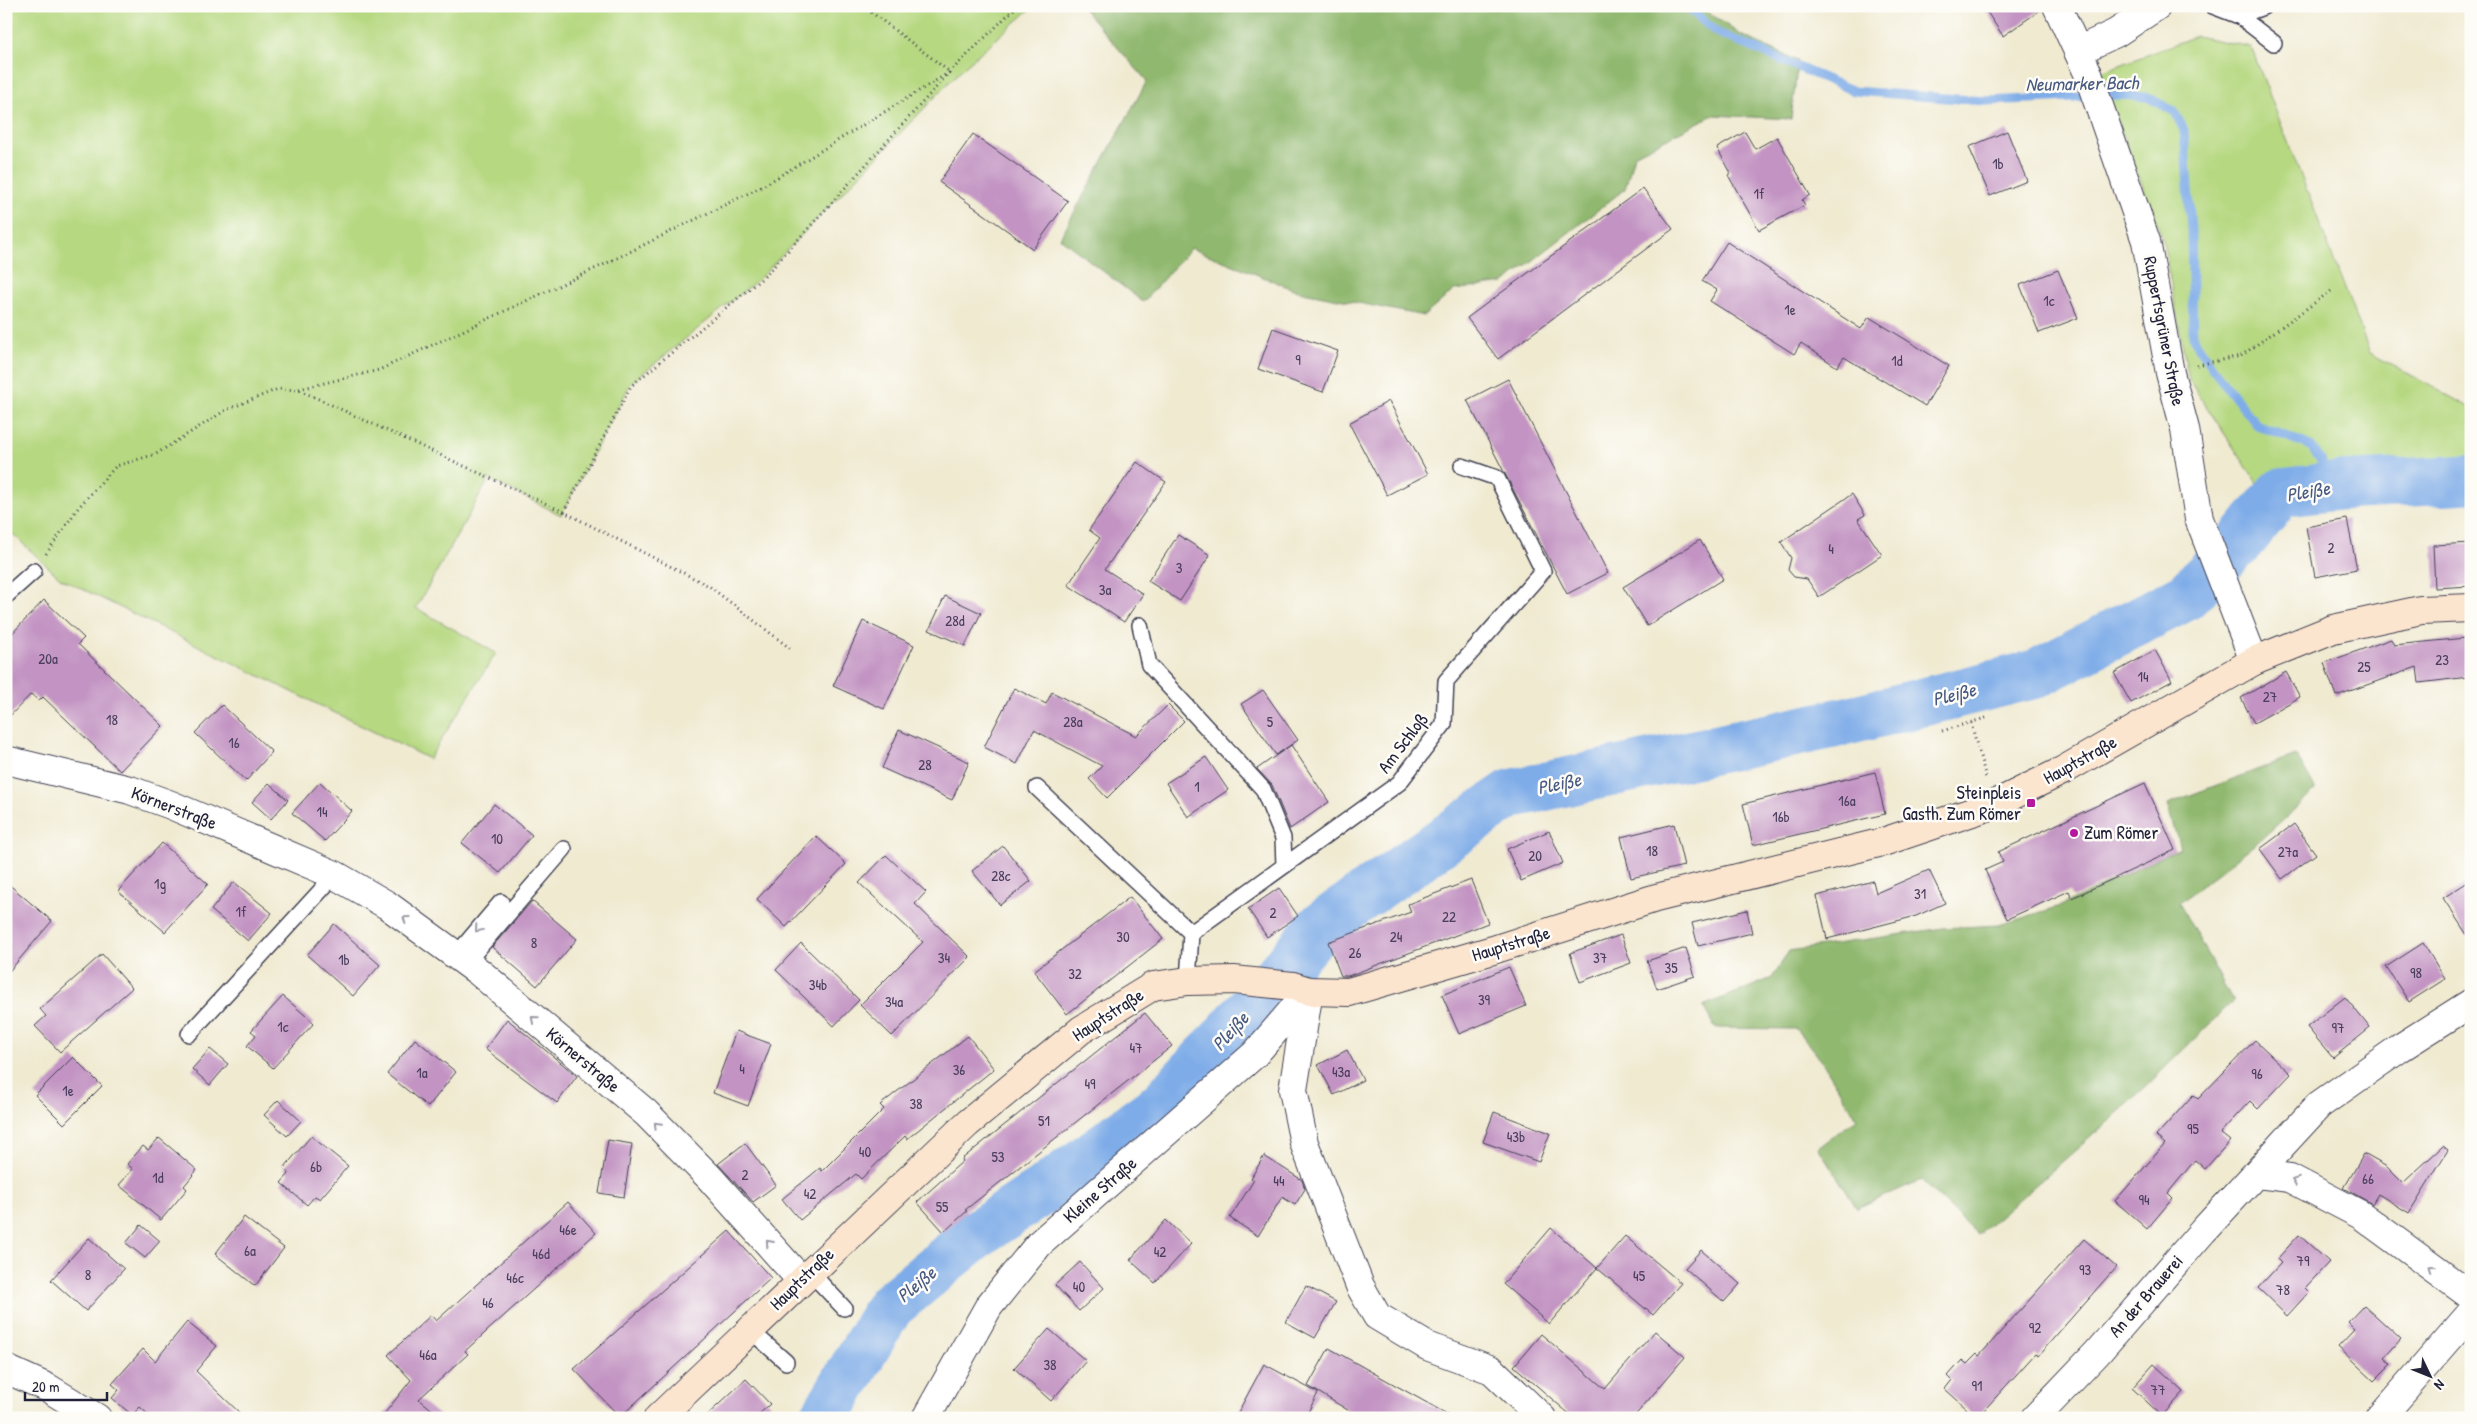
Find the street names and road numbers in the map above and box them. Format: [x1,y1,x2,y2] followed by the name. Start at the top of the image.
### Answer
[2138,254,2191,408] street label: Ruppertsgrüner Straße
[1372,707,1434,778] street label: Am Schloß
[2039,729,2121,790] street label: Hauptstraße
[128,780,220,835] street label: Körnerstraße
[1469,920,1553,967] street label: Hauptstraße
[1067,982,1148,1047] street label: Hauptstraße
[541,1021,626,1098] street label: Körnerstraße
[1058,1151,1142,1229] street label: Kleine Straße
[764,1242,839,1316] street label: Hauptstraße
[2103,1249,2188,1342] street label: An der Brauerei

